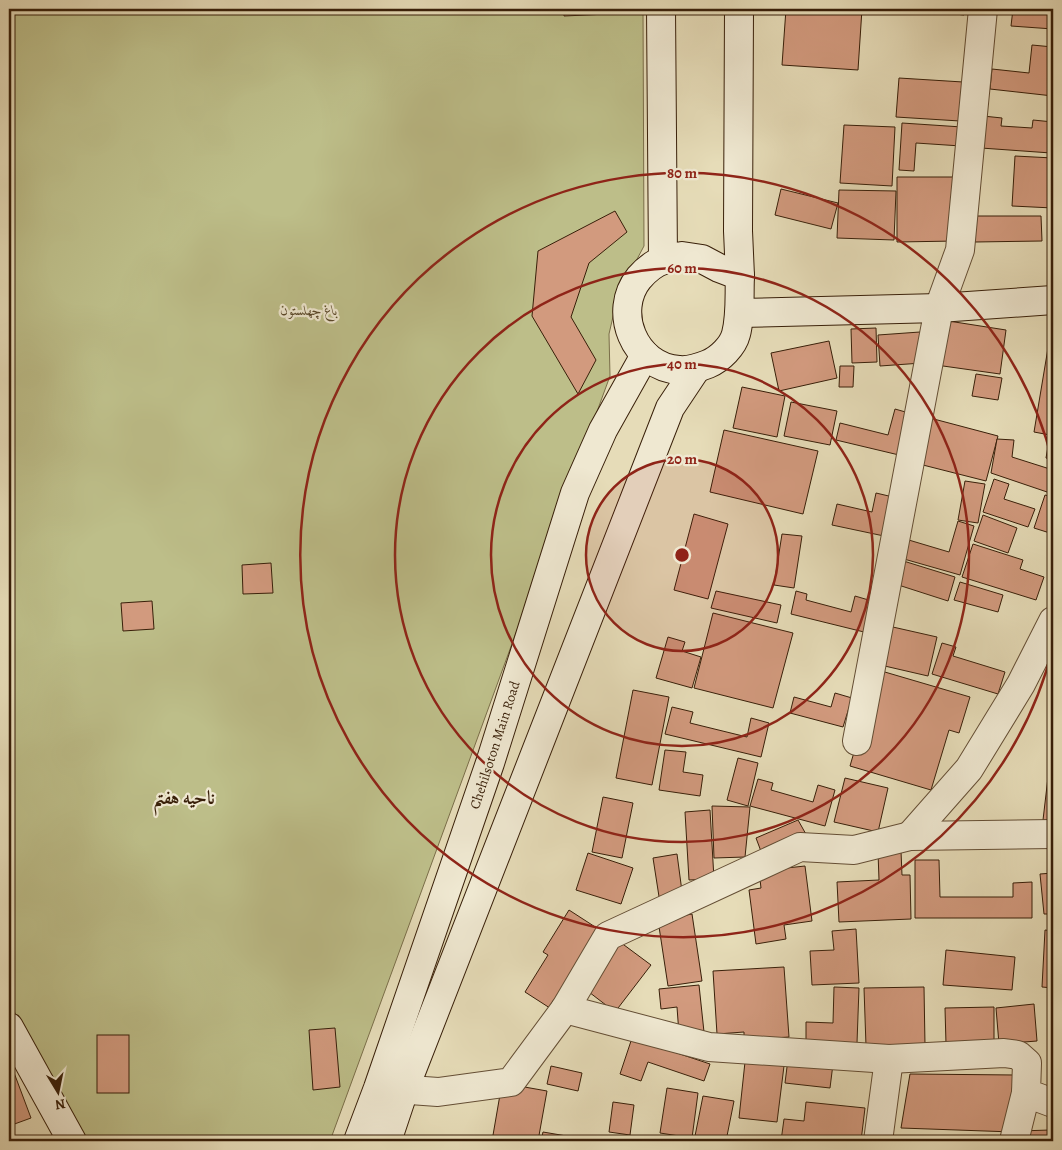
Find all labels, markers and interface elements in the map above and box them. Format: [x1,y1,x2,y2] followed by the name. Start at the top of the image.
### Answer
[667,163,697,183] text: 80 m
[667,258,697,278] text: 60 m
[280,301,338,322] park label: باغ چهلستون
[667,354,697,374] text: 40 m
[667,449,697,469] text: 20 m
[673,546,691,564] centre of rings
[465,678,525,812] street label: Chehilsoton Main Road
[153,785,215,816] district label: ناحیه هفتم
[32,1068,82,1118] north arrow
[53,1094,67,1115] text: N

